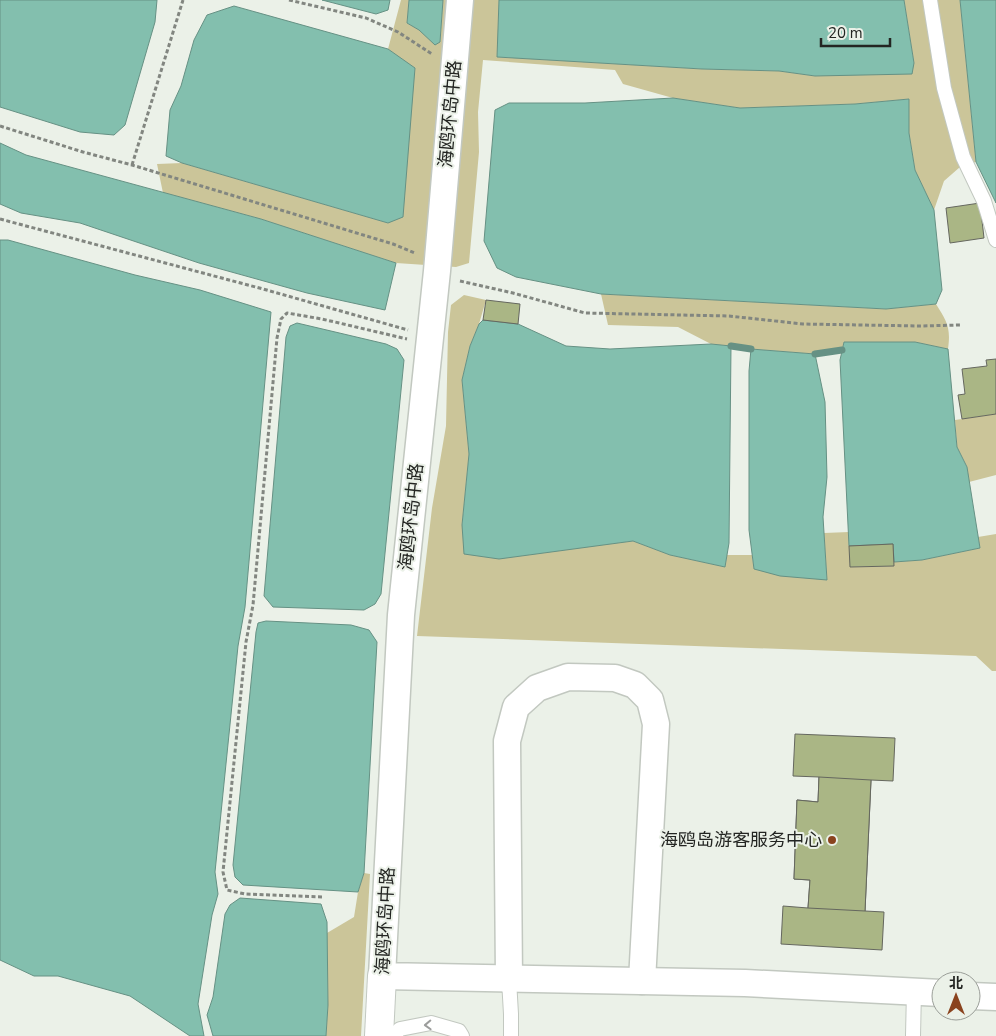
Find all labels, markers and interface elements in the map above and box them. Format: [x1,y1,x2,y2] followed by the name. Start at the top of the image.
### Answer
[821,15,890,47] scale bar
[828,23,863,43] text: 20 m
[433,59,467,169] street label: 海鸥环岛中路
[393,462,429,572] street label: 海鸥环岛中路
[660,828,822,852] place label: 海鸥岛游客服务中心
[826,834,838,846] marker: 海鸥岛游客服务中心
[370,866,400,976] street label: 海鸥环岛中路
[931,971,981,1021] north arrow
[949,974,963,993] text: 北
[424,1020,432,1030] one-way arrow

